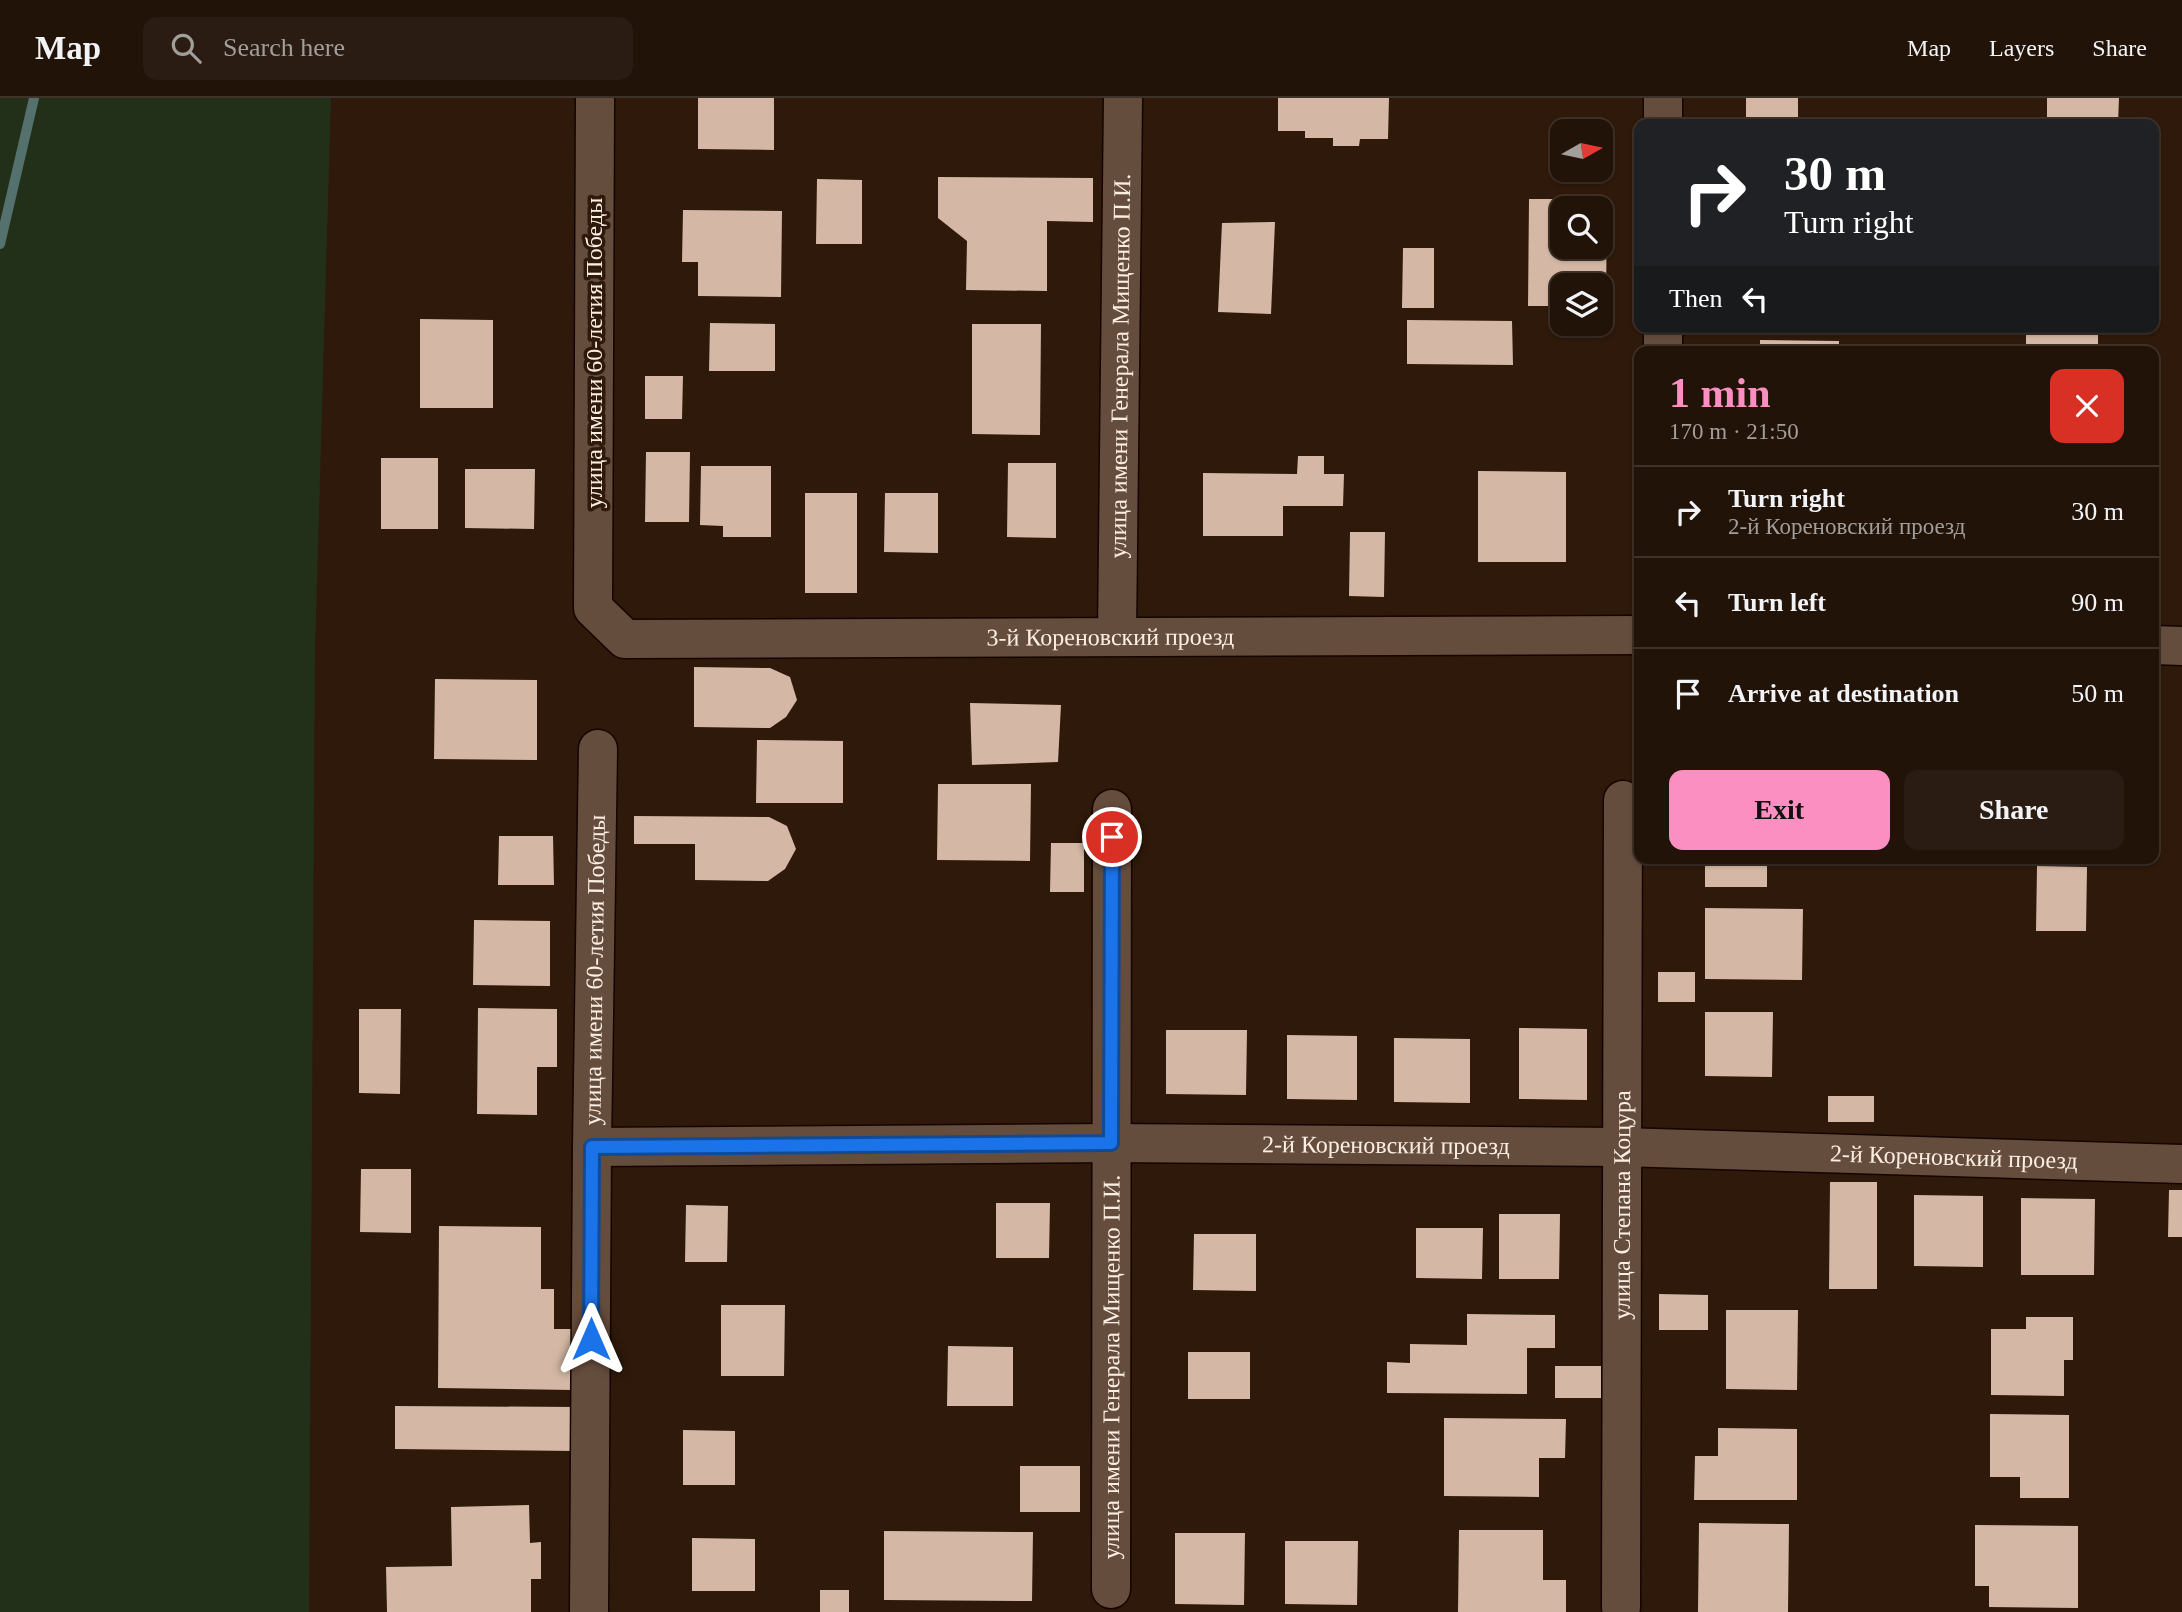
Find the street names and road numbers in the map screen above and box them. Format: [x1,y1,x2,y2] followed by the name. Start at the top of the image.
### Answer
[1105,174,1135,558] street label: улица имени Генерала Мищенко П.И.
[581,198,607,508] street label: улица имени 60-летия Победы
[987,624,1234,651] street label: 3-й Кореновский проезд
[579,815,610,1126] street label: улица имени 60-летия Победы
[1609,1090,1635,1320] street label: улица Степана Коцура
[1262,1131,1510,1159] street label: 2-й Кореновский проезд
[1830,1140,2078,1174] street label: 2-й Кореновский проезд
[1098,1175,1125,1559] street label: улица имени Генерала Мищенко П.И.

